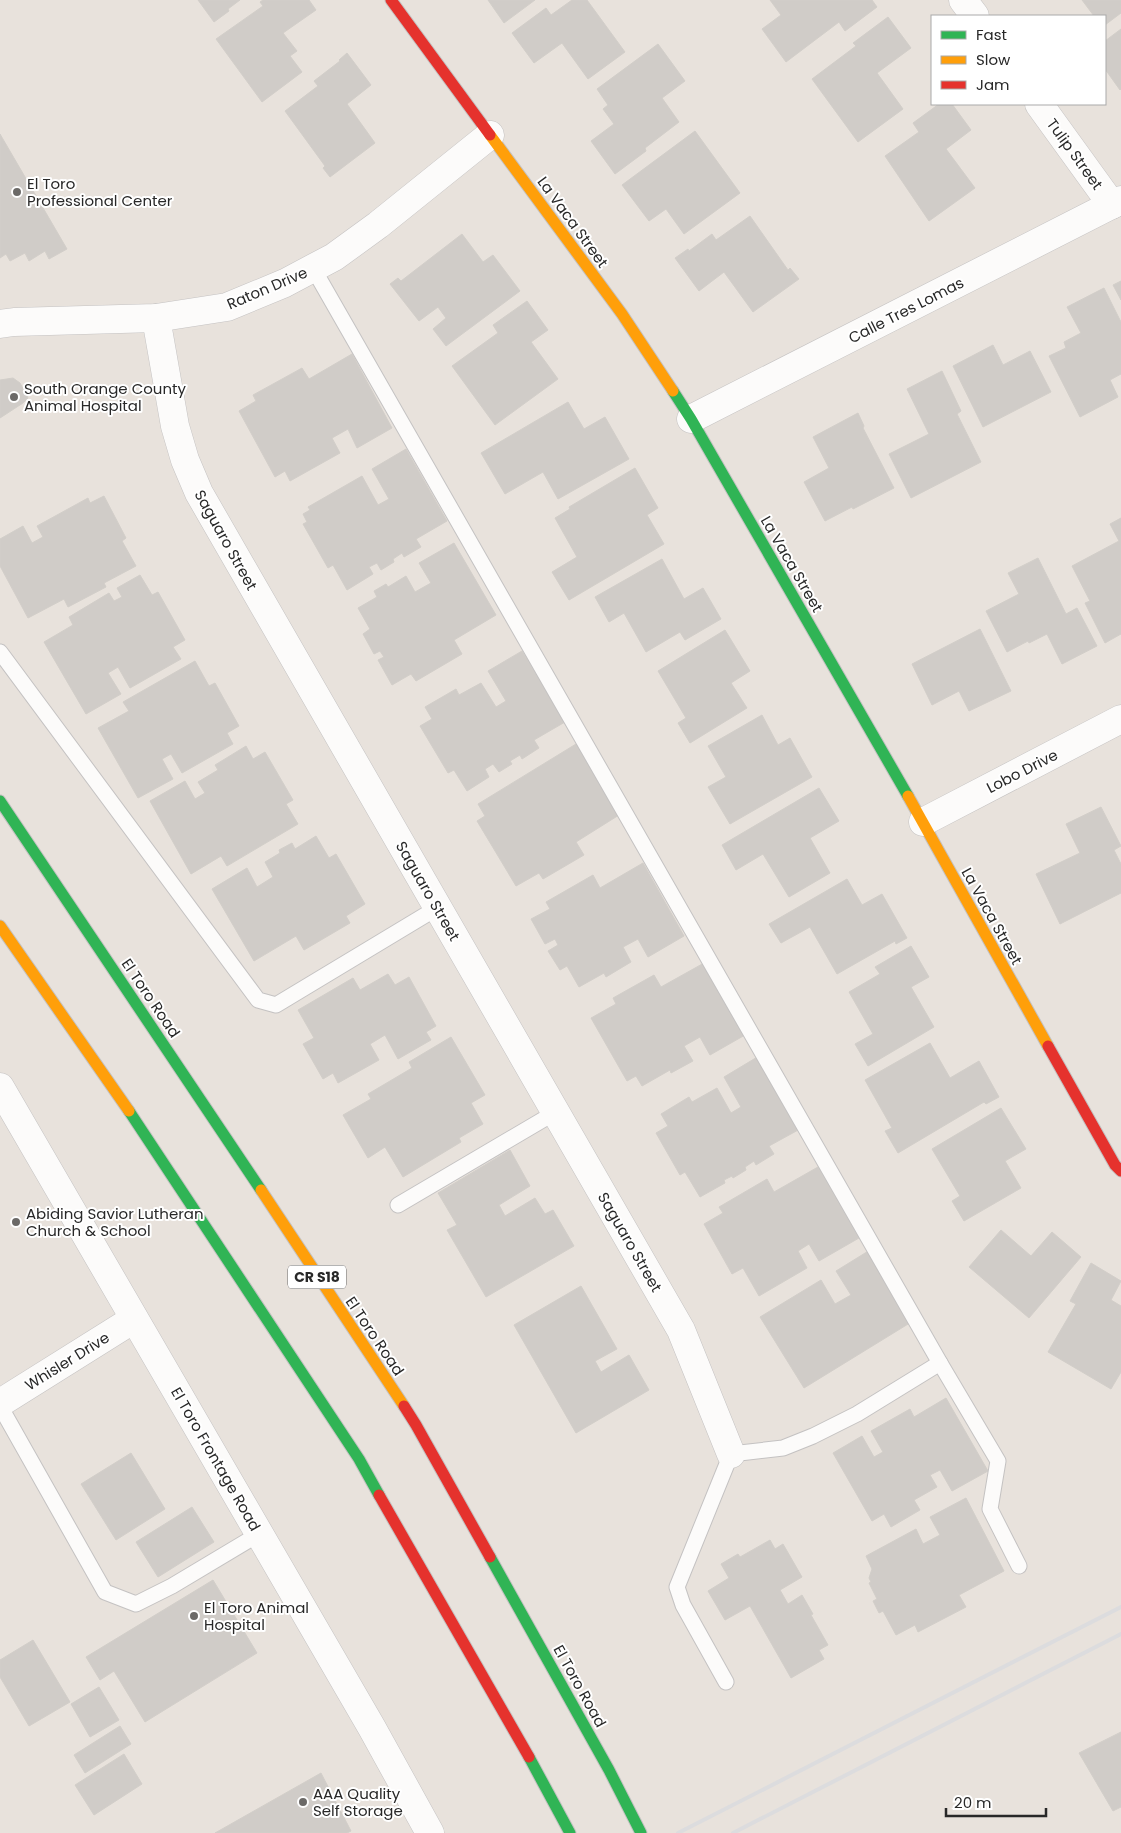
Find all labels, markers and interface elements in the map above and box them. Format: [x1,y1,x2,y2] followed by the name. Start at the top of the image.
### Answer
[931,15,1106,105] legend
[976,24,1007,45] text: Fast
[976,49,1011,70] text: Slow
[976,74,1010,95] text: Jam
[1042,114,1108,194] street label: Tulip Street
[533,172,613,272] street label: La Vaca Street
[27,173,173,211] place label: El Toro Professional Center
[11,186,23,198] marker: El Toro Professional Center
[224,262,310,314] street label: Raton Drive
[845,272,967,348] street label: Calle Tres Lomas
[24,378,186,416] place label: South Orange County Animal Hospital
[8,391,20,403] marker: South Orange County Animal Hospital
[190,486,262,594] street label: Saguaro Street
[756,512,828,616] street label: La Vaca Street
[983,744,1061,798] street label: Lobo Drive
[391,837,465,945] street label: Saguaro Street
[957,864,1027,968] street label: La Vaca Street
[117,954,185,1042] street label: El Toro Road
[593,1188,667,1296] street label: Saguaro Street
[26,1203,204,1241] place label: Abiding Savior Lutheran Church & School
[10,1216,22,1228] marker: Abiding Savior Lutheran Church & School
[288,1266,346,1288] road number: CR S18
[341,1292,409,1380] street label: El Toro Road
[21,1327,113,1395] street label: Whisler Drive
[166,1383,266,1535] street label: El Toro Frontage Road
[204,1597,309,1635] place label: El Toro Animal Hospital
[188,1610,200,1622] marker: El Toro Animal Hospital
[549,1641,611,1731] street label: El Toro Road
[313,1783,403,1821] place label: AAA Quality Self Storage
[946,1786,1046,1818] scale bar
[954,1792,992,1813] text: 20 m
[297,1796,309,1808] marker: AAA Quality Self Storage

